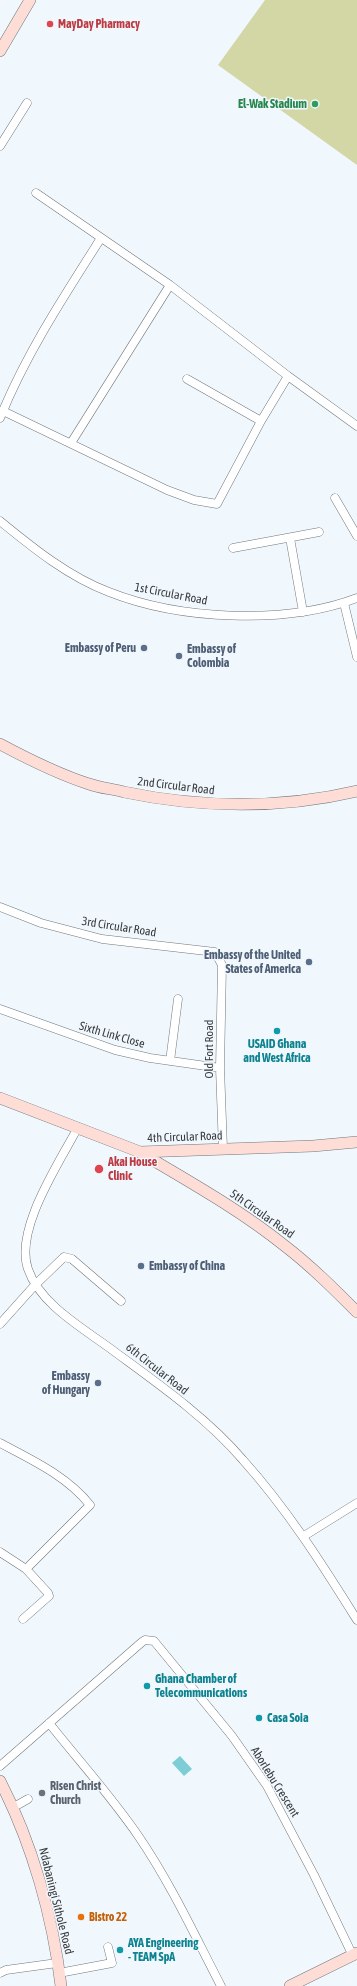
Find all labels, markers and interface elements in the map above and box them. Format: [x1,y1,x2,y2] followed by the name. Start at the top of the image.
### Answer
[58,17,140,31] place label: MayDay Pharmacy
[45,19,55,29] marker: MayDay Pharmacy
[238,97,307,111] place label: El-Wak Stadium
[310,99,320,109] marker: El-Wak Stadium
[133,580,209,608] street label: 1st Circular Road
[65,641,136,655] place label: Embassy of Peru
[187,642,236,670] place label: Embassy of Colombia
[139,643,149,653] marker: Embassy of Peru
[174,651,184,661] marker: Embassy of Colombia
[137,774,215,798] street label: 2nd Circular Road
[81,914,157,940] street label: 3rd Circular Road
[204,948,301,976] place label: Embassy of the United States of America
[304,957,314,967] marker: Embassy of the United States of America
[78,1019,146,1051] street label: Sixth Link Close
[202,1019,216,1079] street label: Old Fort Road
[272,1026,282,1036] marker: USAID Ghana and West Africa
[243,1037,311,1065] place label: USAID Ghana and West Africa
[147,1128,223,1146] street label: 4th Circular Road
[108,1155,157,1183] place label: Akai House Clinic
[93,1163,105,1175] marker: Akai House Clinic
[227,1186,297,1242] street label: 5th Circular Road
[149,1259,225,1273] place label: Embassy of China
[136,1261,146,1271] marker: Embassy of China
[123,1340,191,1398] street label: 6th Circular Road
[42,1369,90,1397] place label: Embassy of Hungary
[93,1378,103,1388] marker: Embassy of Hungary
[155,1672,247,1700] place label: Ghana Chamber of Telecommunications
[142,1681,152,1691] marker: Ghana Chamber of Telecommunications
[267,1711,308,1725] place label: Casa Soia
[254,1713,264,1723] marker: Casa Soia
[248,1744,302,1820] street label: Aborlebu Crescent
[50,1779,101,1807] place label: Risen Christ Church
[37,1788,47,1798] marker: Risen Christ Church
[36,1846,76,1956] street label: Ndabaningi Sithole Road
[89,1910,127,1924] place label: Bistro 22
[76,1912,86,1922] marker: Bistro 22
[128,1936,198,1964] place label: AYA Engineering - TEAM SpA
[115,1945,125,1955] marker: AYA Engineering - TEAM SpA

